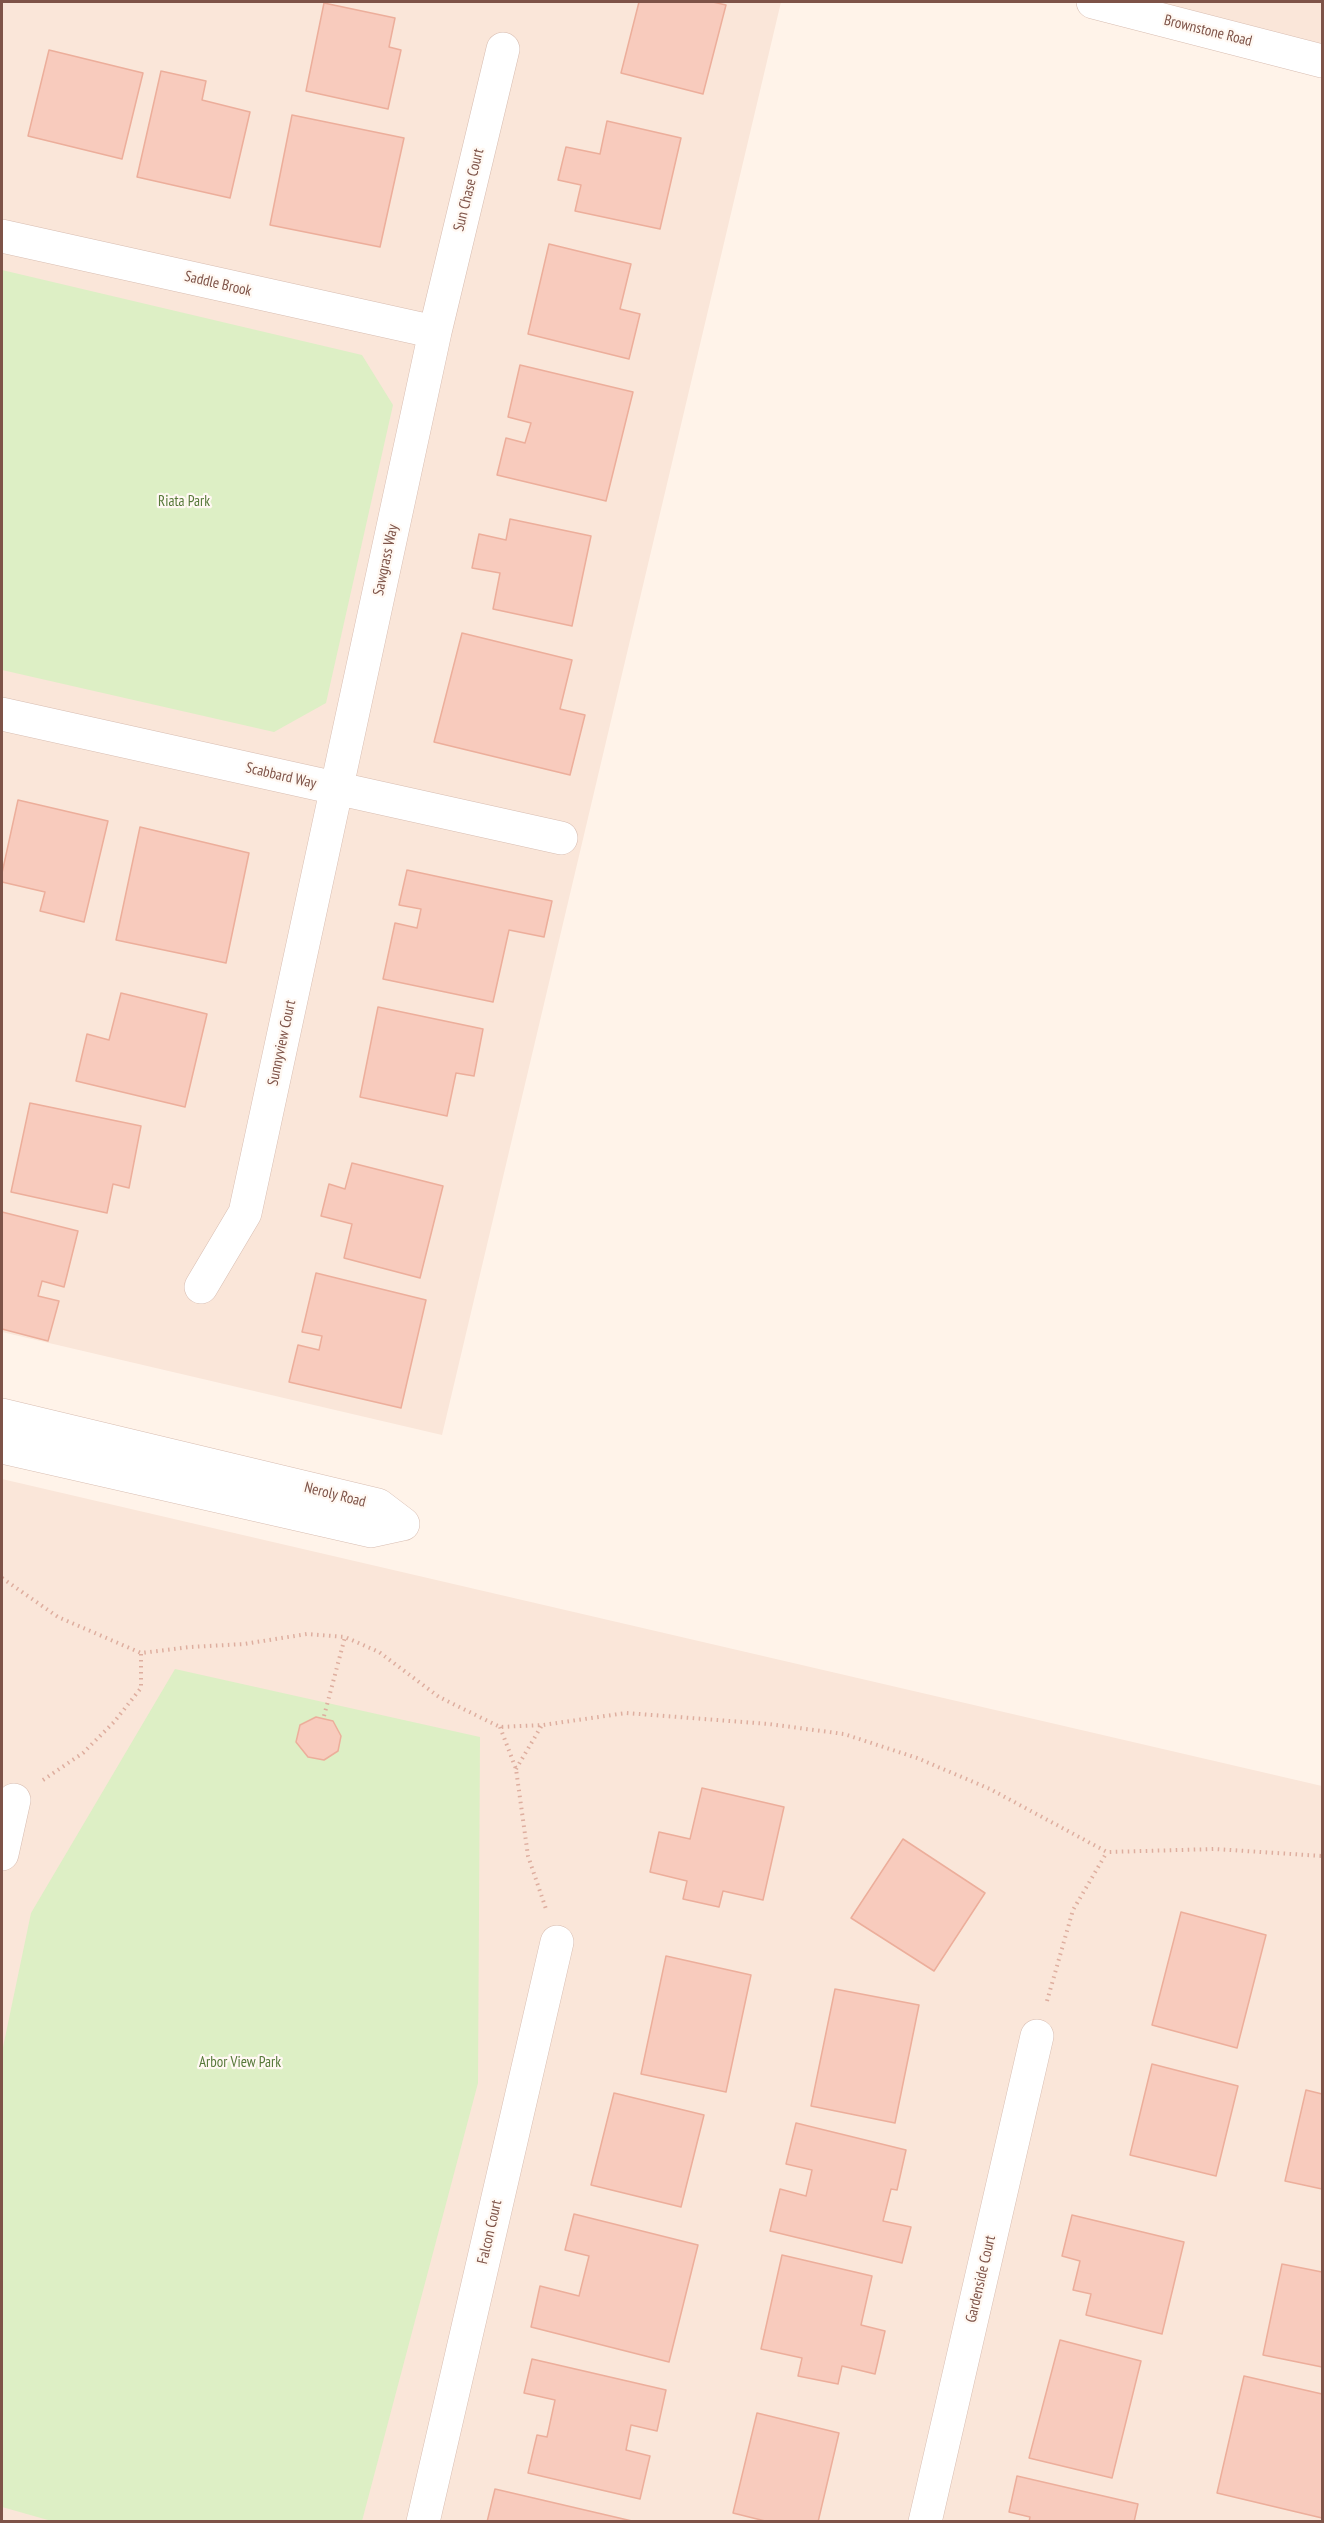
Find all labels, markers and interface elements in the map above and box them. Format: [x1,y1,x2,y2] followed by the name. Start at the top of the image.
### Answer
[1162,11,1254,51] street label: Brownstone Road
[450,147,488,233] street label: Sun Chase Court
[183,268,253,300] street label: Saddle Brook
[158,493,210,511] park label: Riata Park
[370,523,402,597] street label: Sawgrass Way
[244,759,318,793] street label: Scabbard Way
[264,999,300,1087] street label: Sunnyview Court
[302,1479,368,1511] street label: Neroly Road
[199,2054,281,2072] park label: Arbor View Park
[474,2198,506,2266] street label: Falcon Court
[962,2234,1000,2324] street label: Gardenside Court

